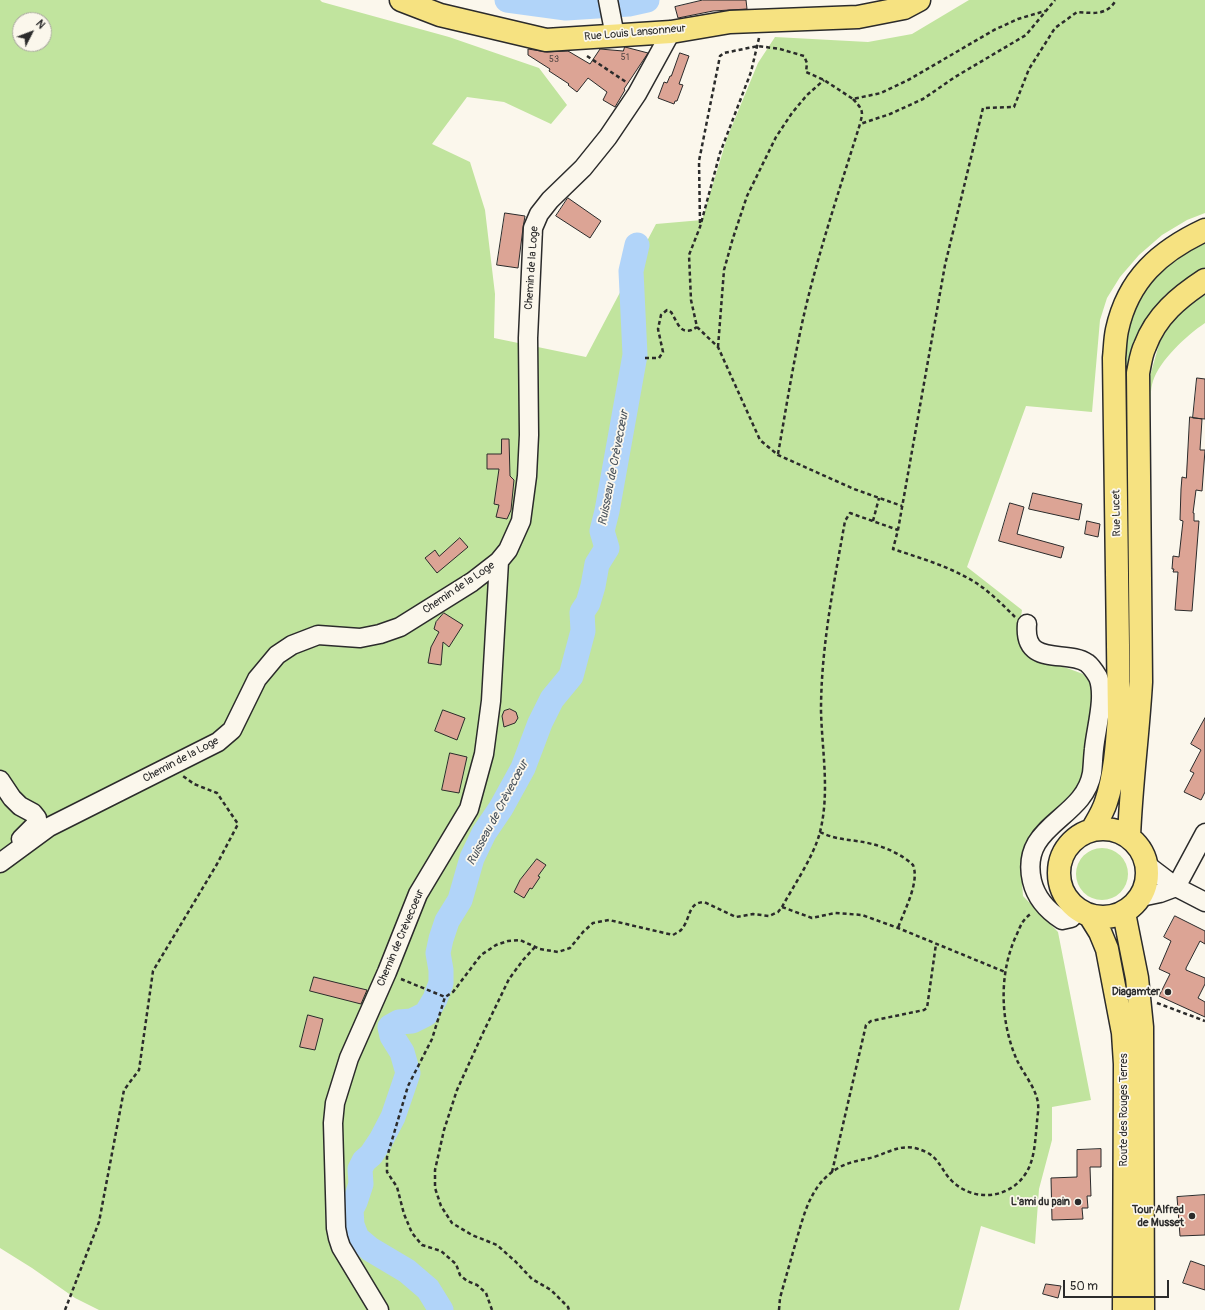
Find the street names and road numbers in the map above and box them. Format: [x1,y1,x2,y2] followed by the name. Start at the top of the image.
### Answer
[584,22,686,44] street label: Rue Louis Lansonneur
[522,226,542,310] street label: Chemin de la Loge
[1110,489,1124,537] street label: Rue Lucet
[420,559,498,617] street label: Chemin de la Loge
[141,734,221,786] street label: Chemin de la Loge
[375,887,427,989] street label: Chemin de Crèvecoeur
[1117,1053,1131,1167] street label: Route des Rouges Terres

